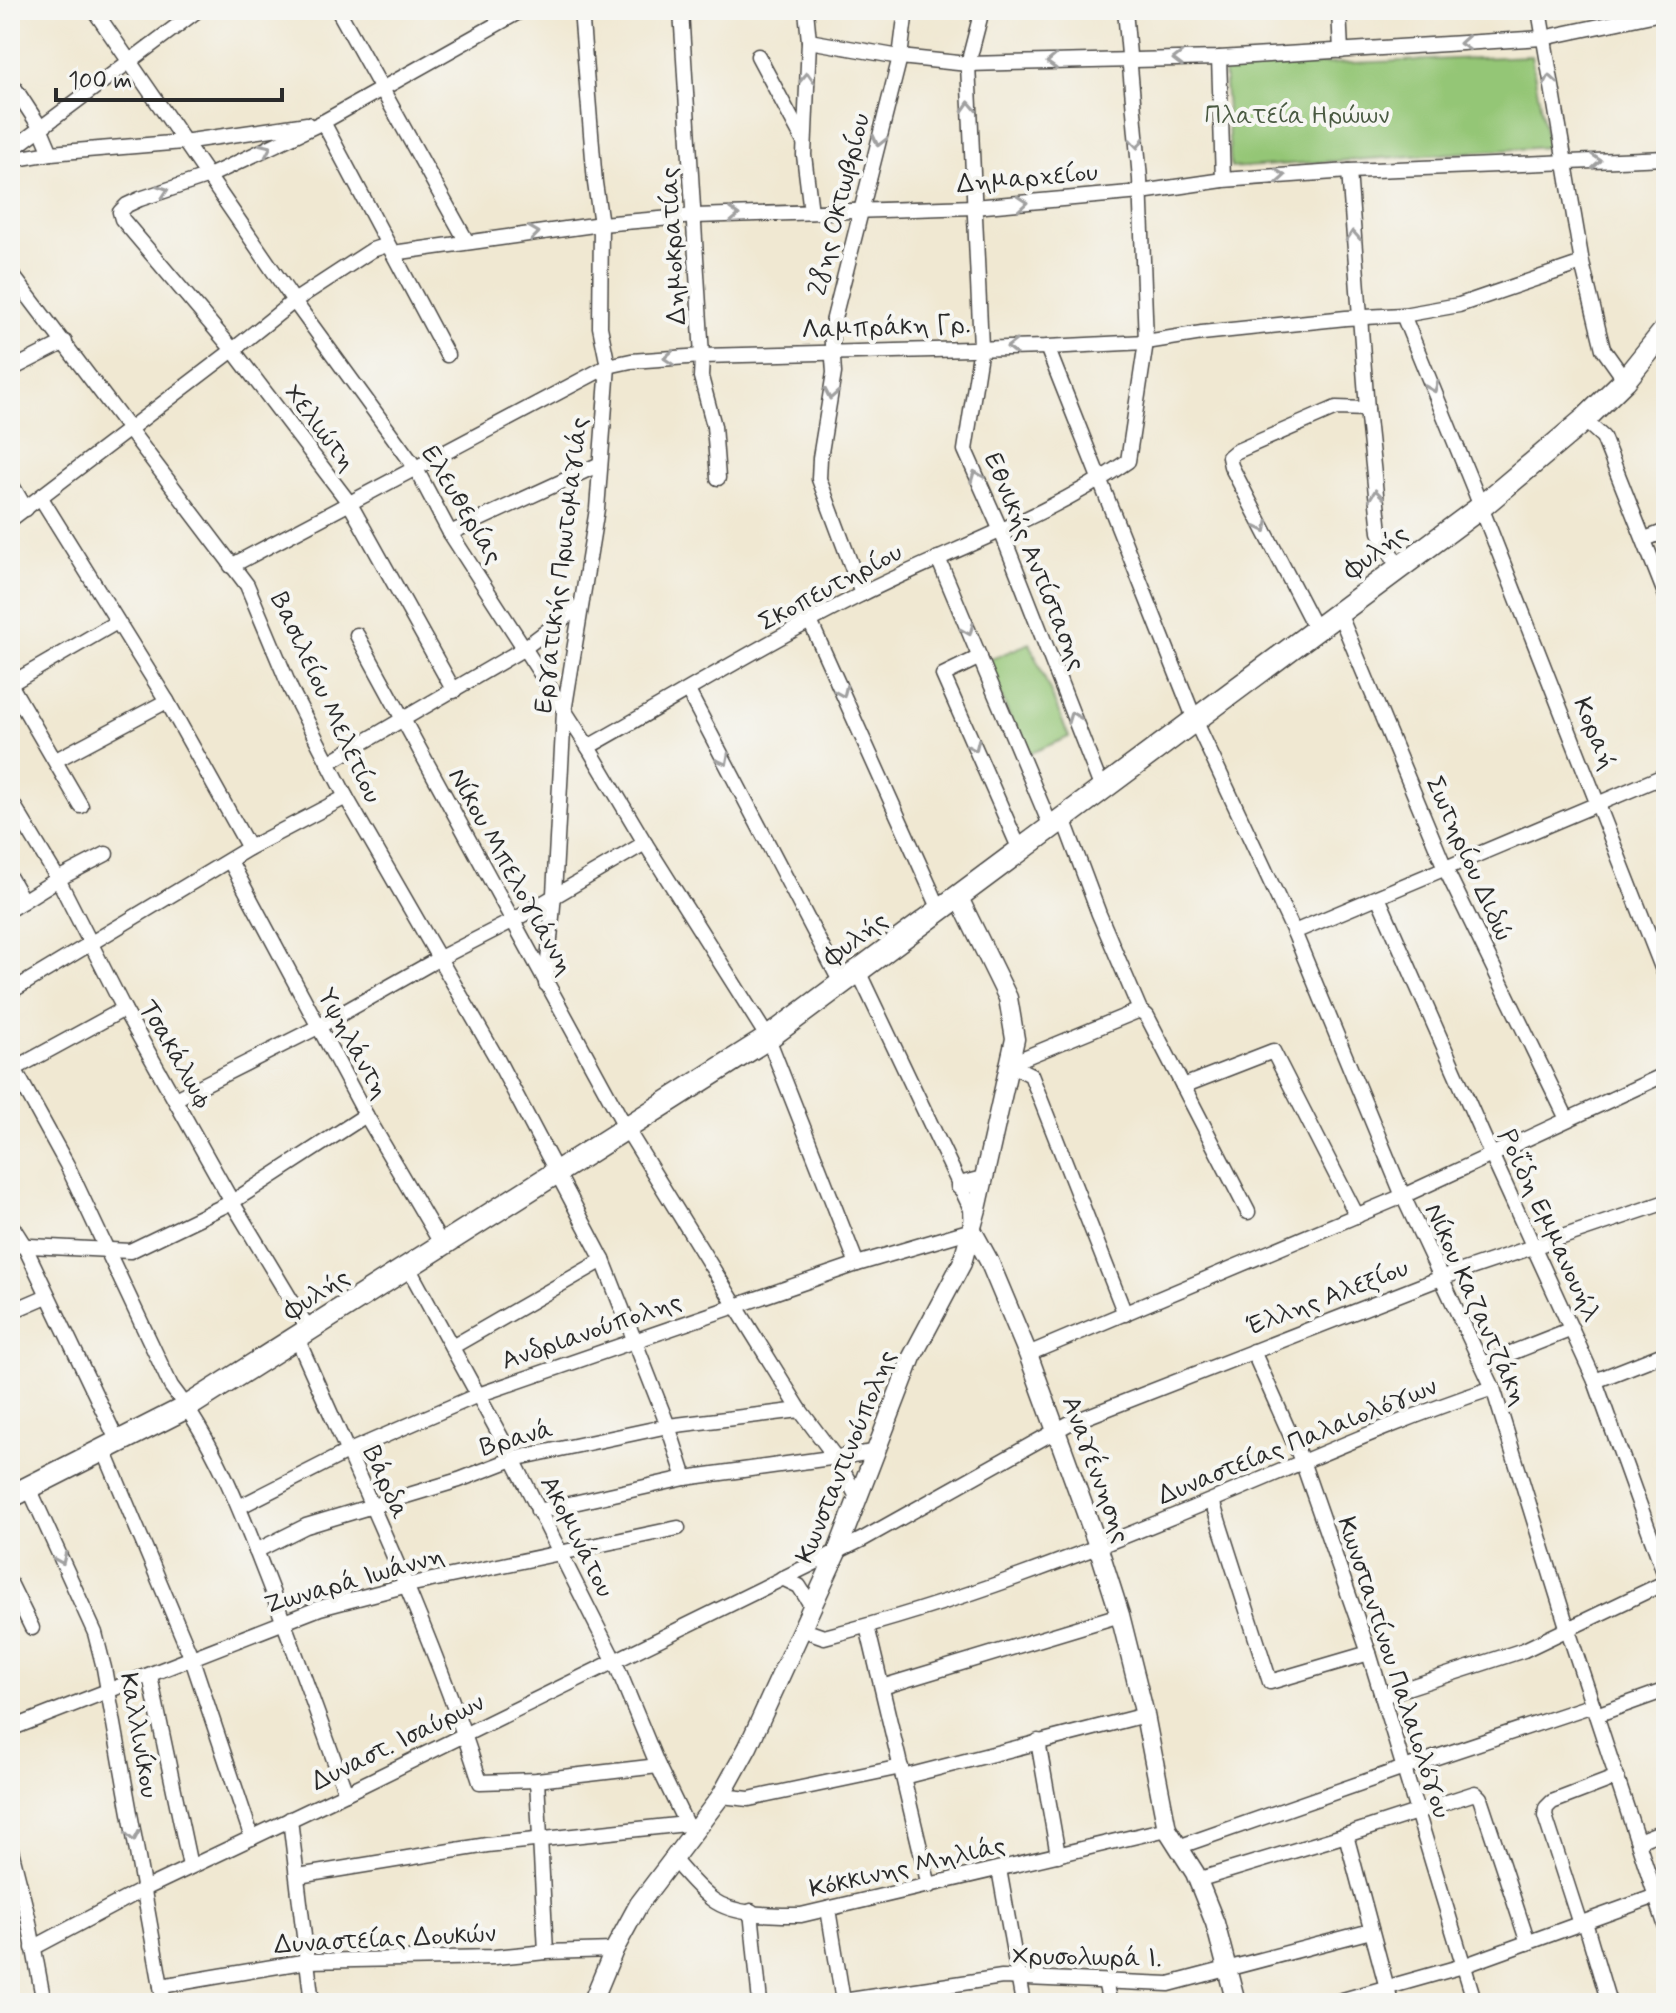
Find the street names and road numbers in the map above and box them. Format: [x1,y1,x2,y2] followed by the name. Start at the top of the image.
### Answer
[801,110,879,299] street label: 28ης Οκτωβρίου
[955,156,1099,202] street label: Δημαρχείου
[653,166,695,326] street label: Δημοκρατίας
[801,308,971,348] street label: Λαμπράκη Γρ.
[276,378,363,479] street label: Χελιώτη
[527,415,597,715] street label: Εργατικής Πρωτομαγιάς
[413,439,510,571] street label: Ελευθερίας
[975,448,1093,676] street label: Εθνικής Αντίστασης
[1336,517,1415,588] street label: Φυλής
[753,536,909,640] street label: Σκοπευτηρίου
[261,587,389,809] street label: Βασιλείου Μελετίου
[1564,693,1624,775] street label: Κοραή
[439,762,581,982] street label: Νίκου Μπελογιάννη
[1417,771,1520,946] street label: Σωτηρίου Διδώ
[816,904,895,975] street label: Φυλής
[308,983,397,1105] street label: Υψηλάντη
[130,994,220,1116] street label: Τσακάλωφ
[1489,1124,1608,1328] street label: Ροΐδη Εμμανουήλ
[1415,1198,1535,1411] street label: Νίκου Καζαντζάκη
[1242,1251,1413,1344] street label: Έλλης Αλεξίου
[277,1261,357,1329] street label: Φυλής
[497,1285,686,1379] street label: Ανδριανούπολης
[789,1345,905,1568] street label: Κωνσταντινούπολης
[1153,1370,1442,1513] street label: Δυναστείας Παλαιολόγων
[1053,1392,1137,1548] street label: Αναγέννησης
[476,1412,557,1465] street label: Βρανά
[354,1441,416,1525] street label: Βάρδα
[531,1470,621,1604] street label: Ακομινάτου
[1328,1513,1458,1823] street label: Κωνσταντίνου Παλαιολόγου
[261,1539,448,1623] street label: Ζωναρά Ιωάννη
[110,1670,166,1801] street label: Καλλινίκου
[306,1686,490,1799] street label: Δυναστ. Ισαύρων
[806,1829,1009,1907] street label: Κόκκινης Μηλιάς
[273,1917,497,1963] street label: Δυναστείας Δουκών
[1012,1940,1162,1976] street label: Χρυσολωρά Ι.

